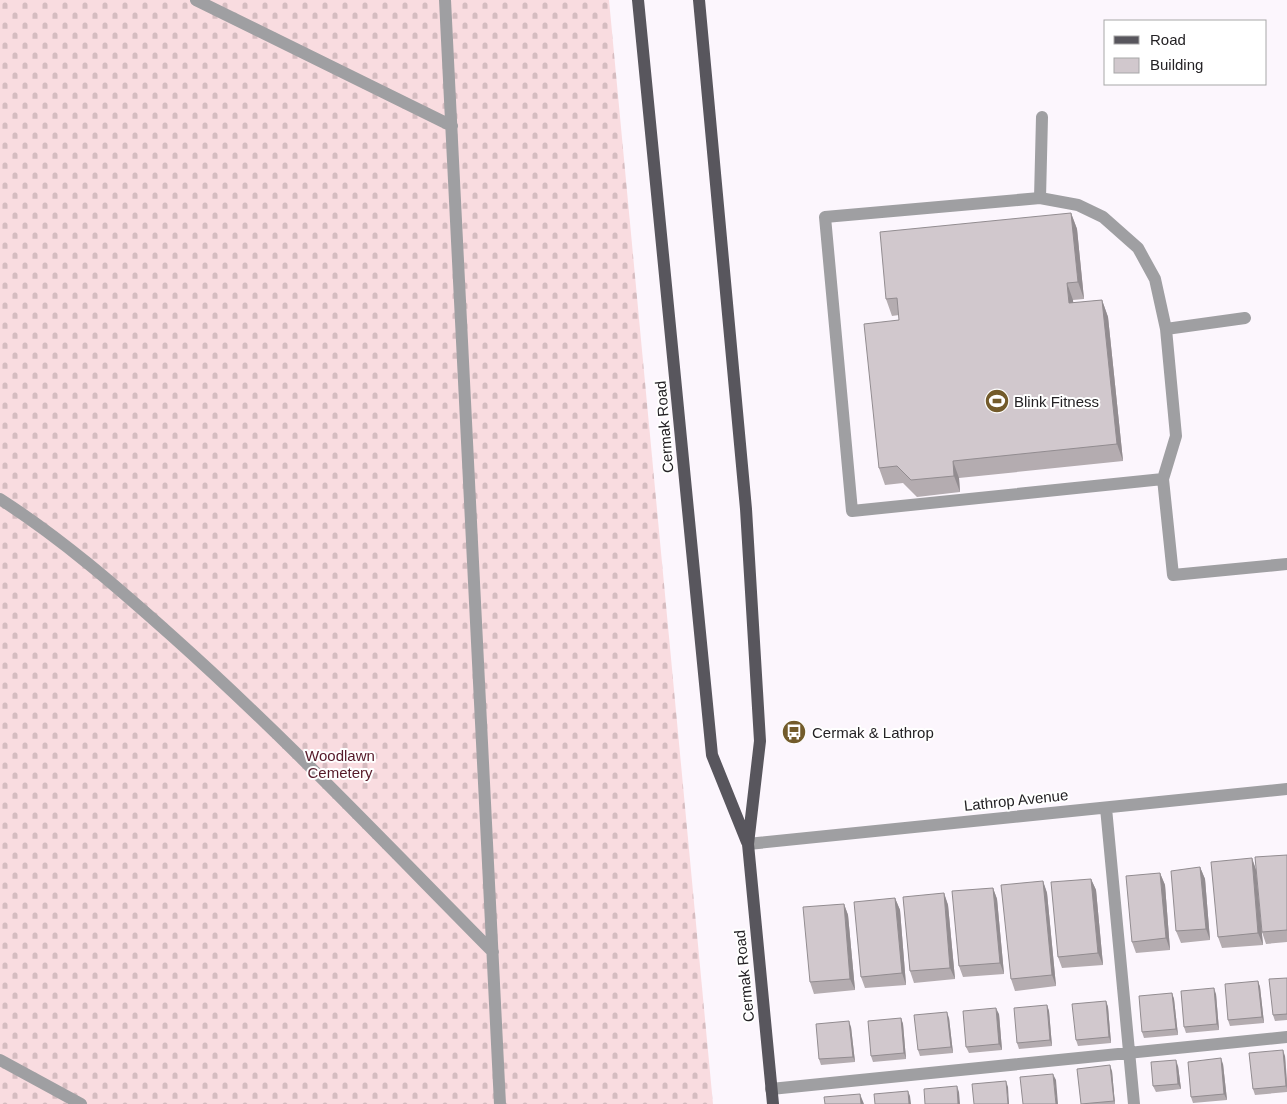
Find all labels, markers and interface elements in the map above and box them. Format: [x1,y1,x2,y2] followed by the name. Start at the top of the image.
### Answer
[1104,20,1267,85] legend
[1150,31,1186,48] text: Road
[1150,56,1203,73] text: Building
[651,380,677,474] street label: Cermak Road
[984,388,1010,414] sports icon: Blink Fitness
[1014,393,1099,410] place label: Blink Fitness
[781,719,807,745] bus stop icon: Cermak & Lathrop
[812,724,934,741] place label: Cermak & Lathrop
[305,747,375,781] park label: Woodlawn Cemetery
[963,786,1069,814] street label: Lathrop Avenue
[731,929,757,1023] street label: Cermak Road

